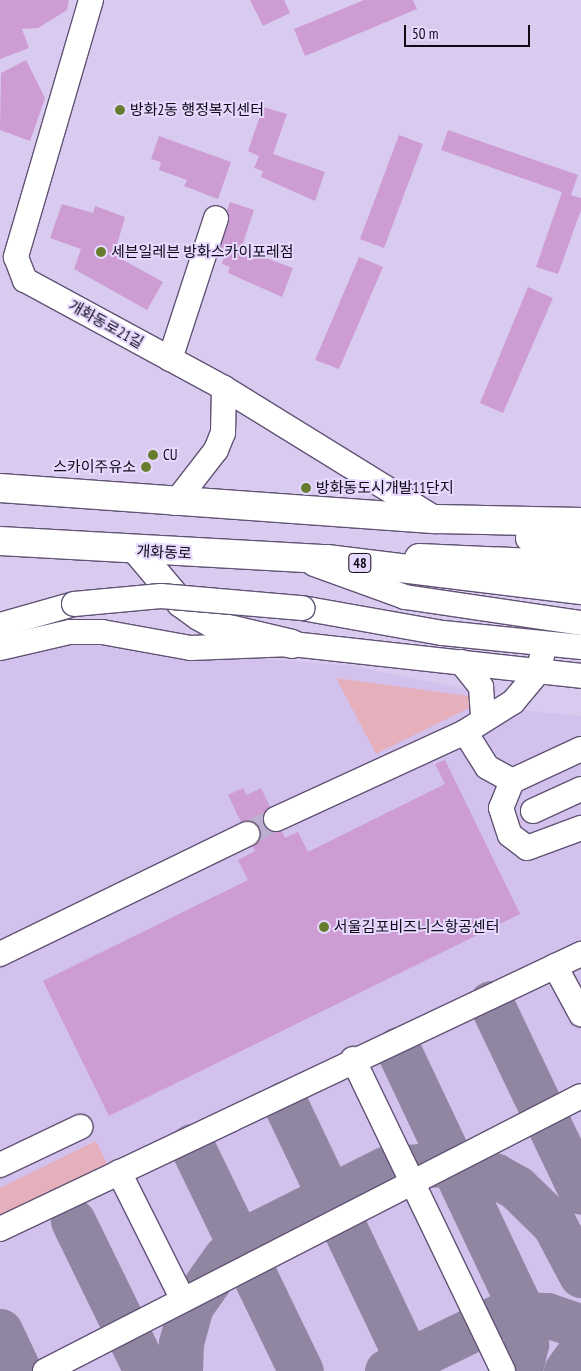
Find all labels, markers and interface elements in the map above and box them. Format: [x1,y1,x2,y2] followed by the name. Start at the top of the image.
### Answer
[406,15,532,47] scale bar
[412,24,438,43] text: 50 m
[130,101,264,119] place label: 방화2동 행정복지센터
[114,104,126,116] marker: 방화2동 행정복지센터
[111,243,294,261] place label: 세븐일레븐 방화스카이포레점
[95,246,107,258] marker: 세븐일레븐 방화스카이포레점
[66,296,146,352] street label: 개화동로21길
[163,446,178,464] place label: CU
[147,449,159,461] marker: CU
[53,458,136,476] place label: 스카이주유소
[140,461,152,473] marker: 스카이주유소
[316,479,454,497] place label: 방화동도시개발11단지
[300,482,312,494] marker: 방화동도시개발11단지
[136,542,192,562] street label: 개화동로
[348,552,372,574] road number: 48
[334,918,500,936] place label: 서울김포비즈니스항공센터
[318,921,330,933] marker: 서울김포비즈니스항공센터

